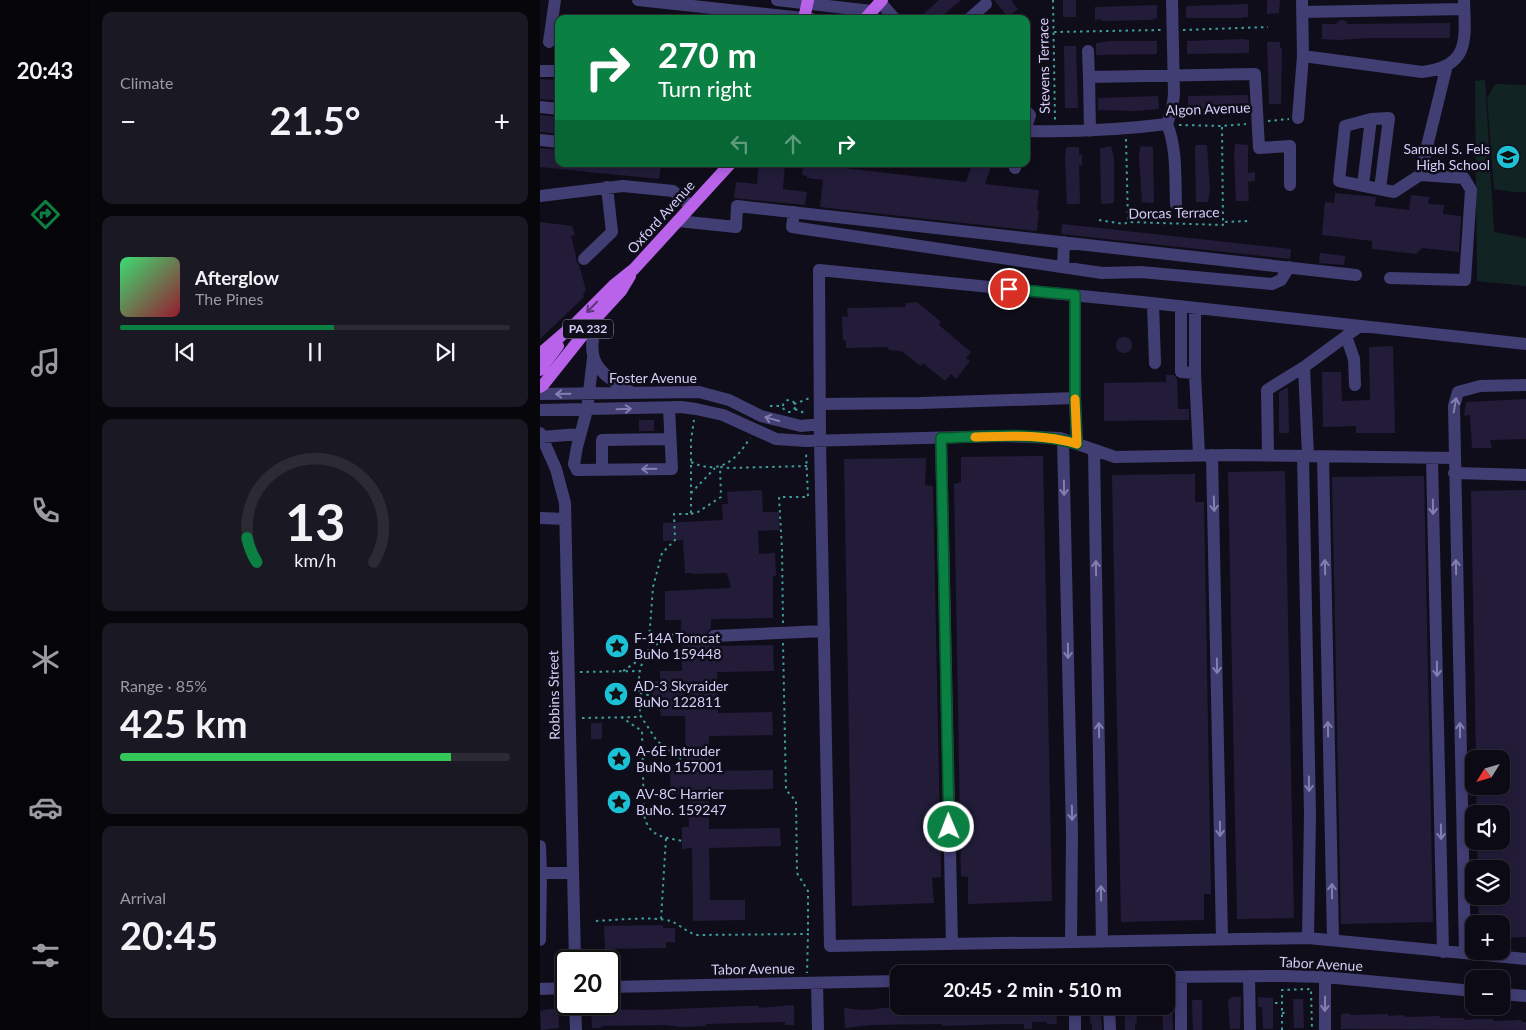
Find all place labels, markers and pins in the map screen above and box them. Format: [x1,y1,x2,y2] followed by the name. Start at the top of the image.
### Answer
[1403,140,1490,173] place label: Samuel S. Fels High School
[1495,144,1521,170] school or university icon: Samuel S. Fels High School
[988,268,1030,310] pin
[634,629,721,662] place label: F-14A Tomcat BuNo 159448
[604,633,630,659] place icon: F-14A Tomcat BuNo 159448
[634,677,728,710] place label: AD-3 Skyraider BuNo 122811
[603,681,629,707] place icon: AD-3 Skyraider BuNo 122811
[636,742,723,775] place label: A-6E Intruder BuNo 157001
[606,746,632,772] place icon: A-6E Intruder BuNo 157001
[636,785,727,818] place label: AV-8C Harrier BuNo. 159247
[606,789,632,815] place icon: AV-8C Harrier BuNo. 159247

